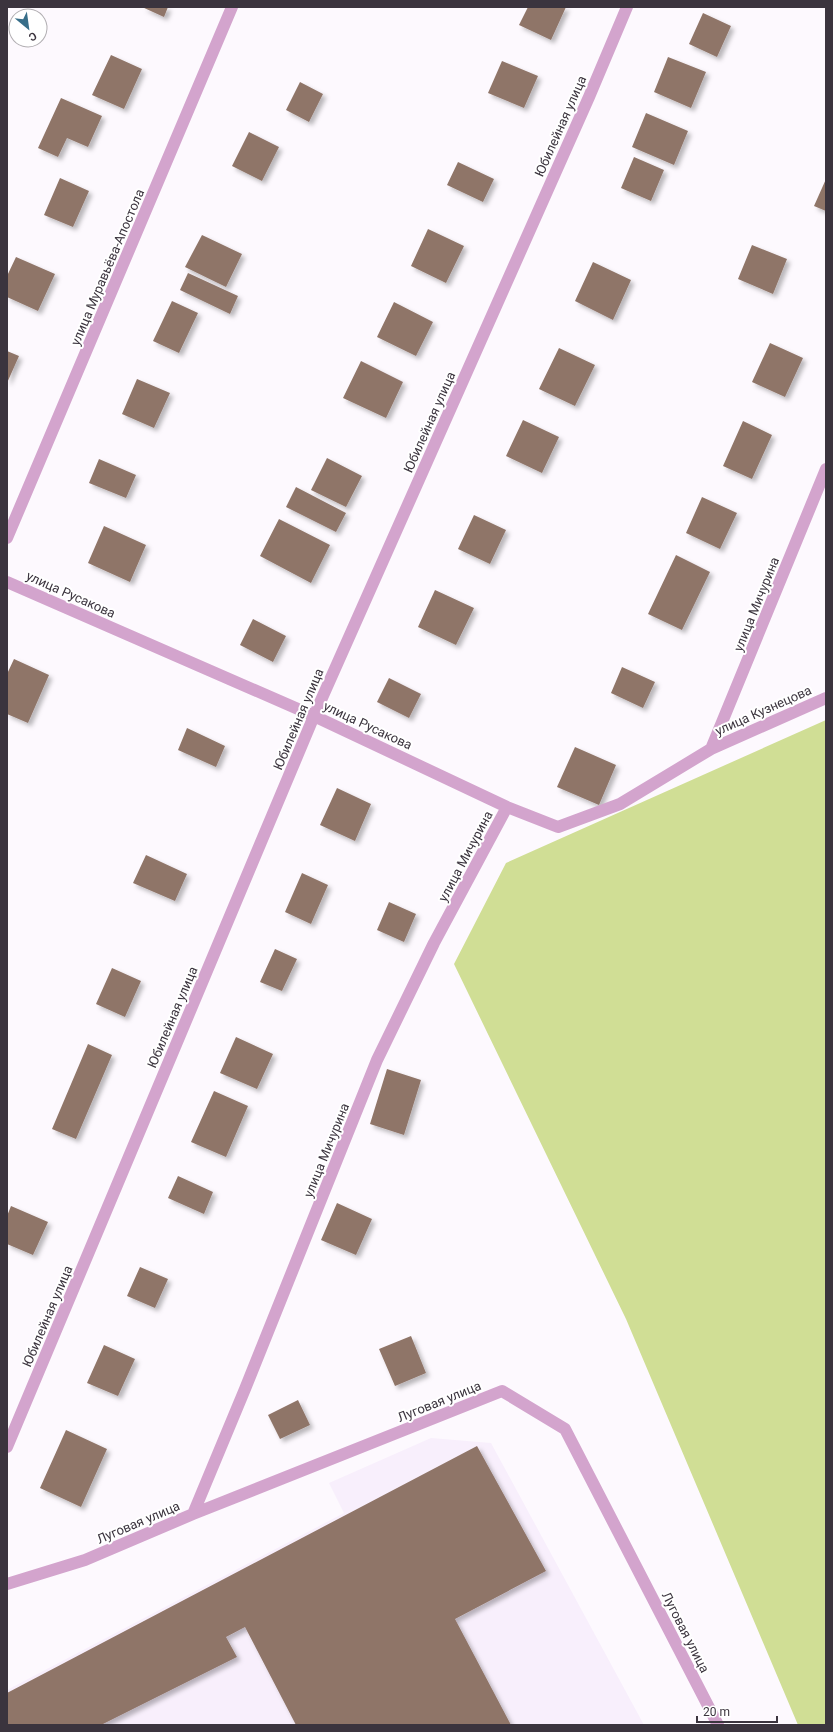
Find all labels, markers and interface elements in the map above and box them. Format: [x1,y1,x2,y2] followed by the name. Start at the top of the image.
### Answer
[8,8,48,48] north arrow
[26,29,39,44] text: С
[531,73,589,179] street label: Юбилейная улица
[68,187,147,348] street label: улица Муравьёва-Апостола
[400,369,458,475] street label: Юбилейная улица
[731,555,782,654] street label: улица Мичурина
[24,568,118,621] street label: улица Русакова
[270,666,327,772] street label: Юбилейная улица
[713,682,814,738] street label: улица Кузнецова
[321,698,414,753] street label: улица Русакова
[435,808,496,904] street label: улица Мичурина
[144,964,201,1070] street label: Юбилейная улица
[301,1101,352,1200] street label: улица Мичурина
[19,1263,76,1369] street label: Юбилейная улица
[395,1378,483,1425] street label: Луговая улица
[94,1498,182,1547] street label: Луговая улица
[659,1589,712,1675] street label: Луговая улица
[697,1698,777,1724] scale bar
[703,1705,730,1719] text: 20 m

